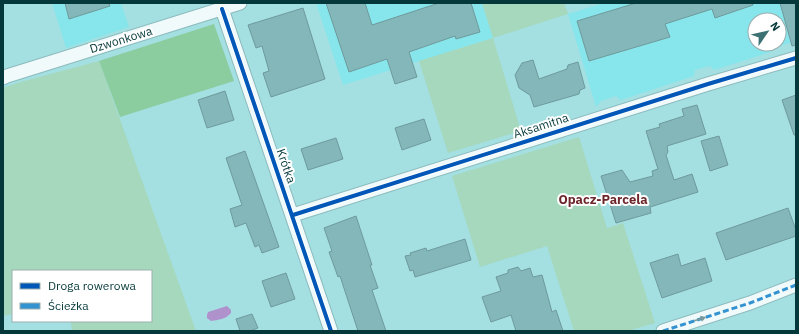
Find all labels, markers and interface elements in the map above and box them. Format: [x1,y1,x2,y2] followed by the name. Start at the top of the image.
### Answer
[747,12,787,52] north arrow
[767,19,783,34] text: N
[88,23,155,56] street label: Dzwonkowa
[511,109,571,141] street label: Aksamitna
[274,147,300,186] street label: Krótka
[558,191,648,208] district label: Opacz-Parcela
[12,270,152,322] legend
[48,278,137,293] text: Droga rowerowa
[48,298,89,313] text: Ścieżka
[694,316,706,322] one-way arrow

